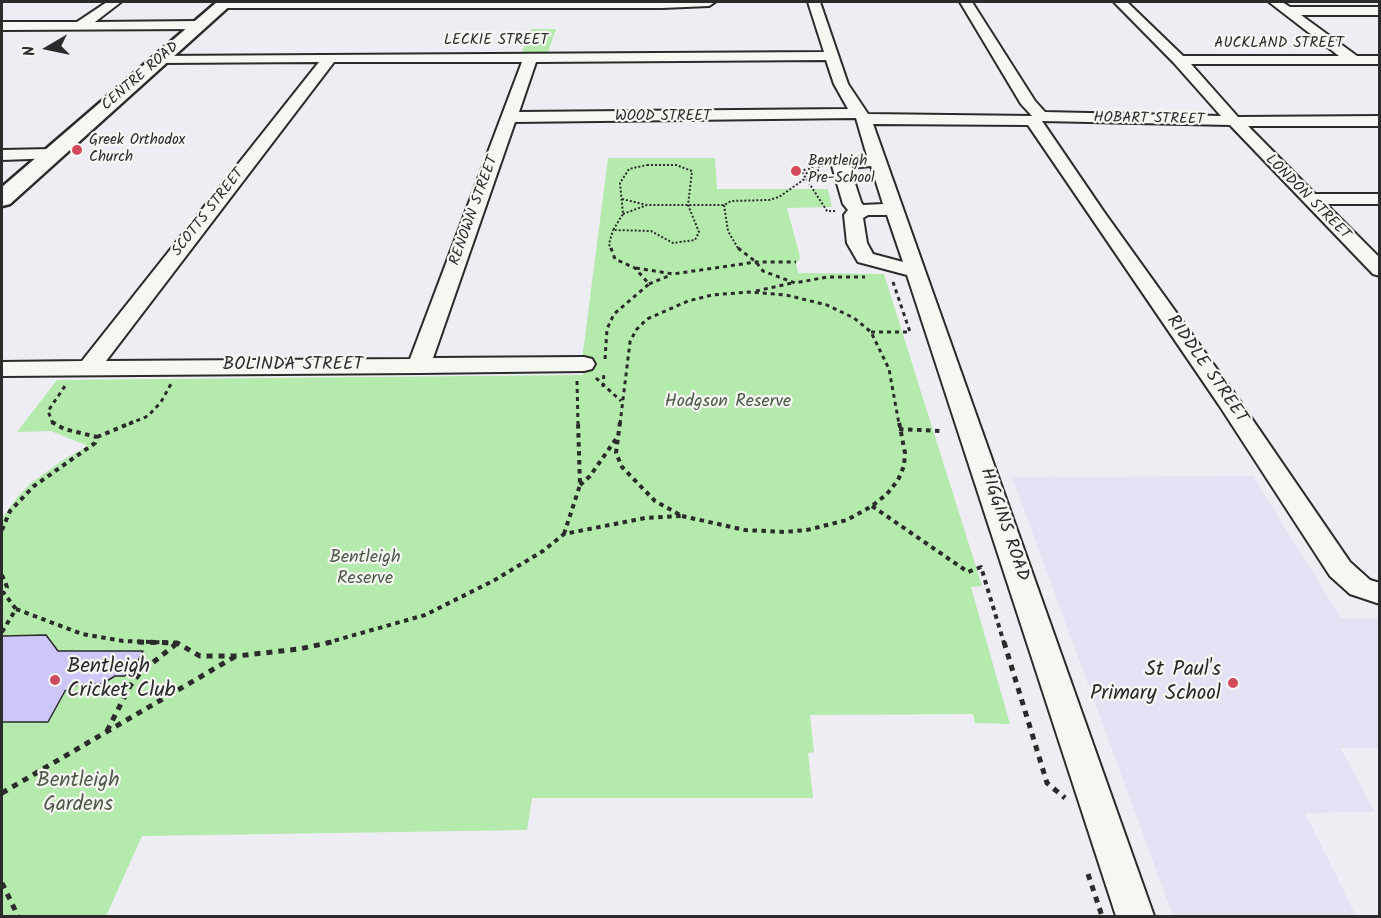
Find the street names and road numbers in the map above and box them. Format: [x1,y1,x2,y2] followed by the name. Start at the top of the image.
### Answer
[444,32,548,50] street label: LECKIE STREET
[1214,35,1344,53] street label: AUCKLAND STREET
[99,39,183,115] street label: CENTRE ROAD
[615,108,711,126] street label: WOOD STREET
[1093,110,1205,130] street label: HOBART STREET
[1261,152,1353,244] street label: LONDON STREET
[447,154,503,268] street label: RENOWN STREET
[169,165,249,261] street label: SCOTTS STREET
[1161,312,1251,428] street label: RIDDLE STREET
[223,355,363,377] street label: BOLINDA STREET
[974,466,1032,584] street label: HIGGINS ROAD

